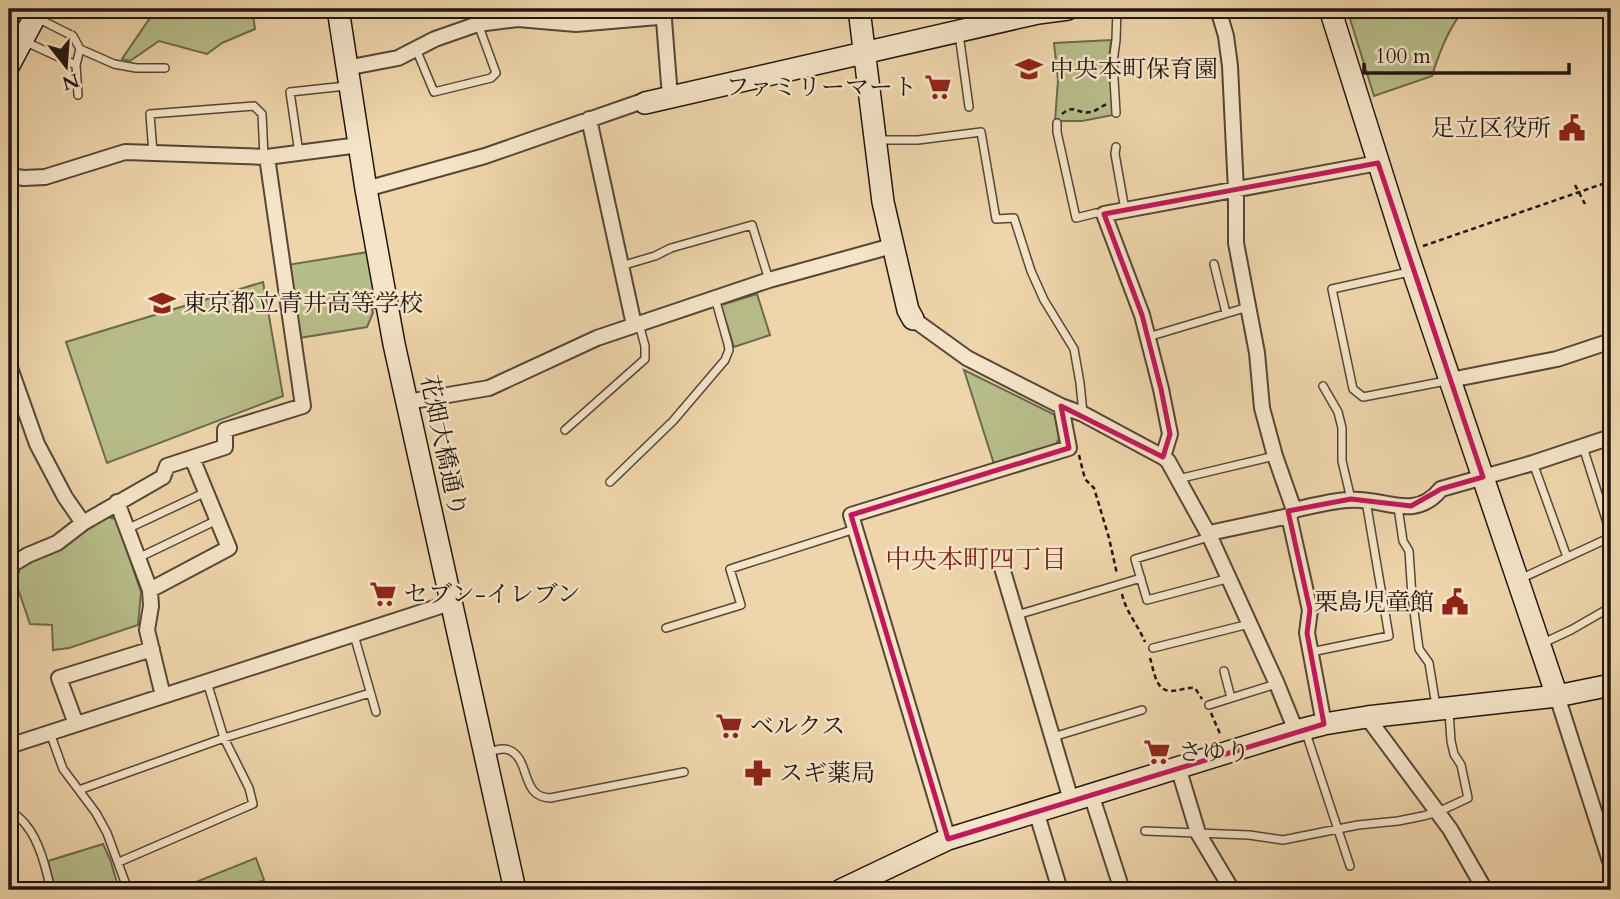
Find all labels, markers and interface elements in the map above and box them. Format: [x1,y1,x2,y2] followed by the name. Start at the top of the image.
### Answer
[32,32,102,102] north arrow
[1364,32,1569,76] scale bar
[1375,42,1431,71] text: 100 m
[1050,53,1218,86] place label: 中央本町保育園
[1014,54,1044,84] school or university icon: 中央本町保育園
[59,66,82,96] text: N
[725,71,917,104] place label: ファミリーマート
[923,72,953,102] supermarket icon: ファミリーマート
[1431,112,1551,145] place label: 足立区役所
[1557,113,1587,143] public building icon: 足立区役所
[183,287,423,320] place label: 東京都立青井高等学校
[147,288,177,318] school or university icon: 東京都立青井高等学校
[412,372,474,520] street label: 花畑大橋通り
[885,542,1067,577] district label: 中央本町四丁目
[404,578,581,611] place label: セブン-イレブン
[368,579,398,609] supermarket icon: セブン-イレブン
[1314,586,1434,619] place label: 栗島児童館
[1440,587,1470,617] public building icon: 栗島児童館
[750,710,845,743] place label: ベルクス
[714,711,744,741] supermarket icon: ベルクス
[1178,736,1250,769] place label: さゆり
[1142,737,1172,767] supermarket icon: さゆり
[779,757,875,790] place label: スギ薬局
[743,758,773,788] pharmacy icon: スギ薬局

